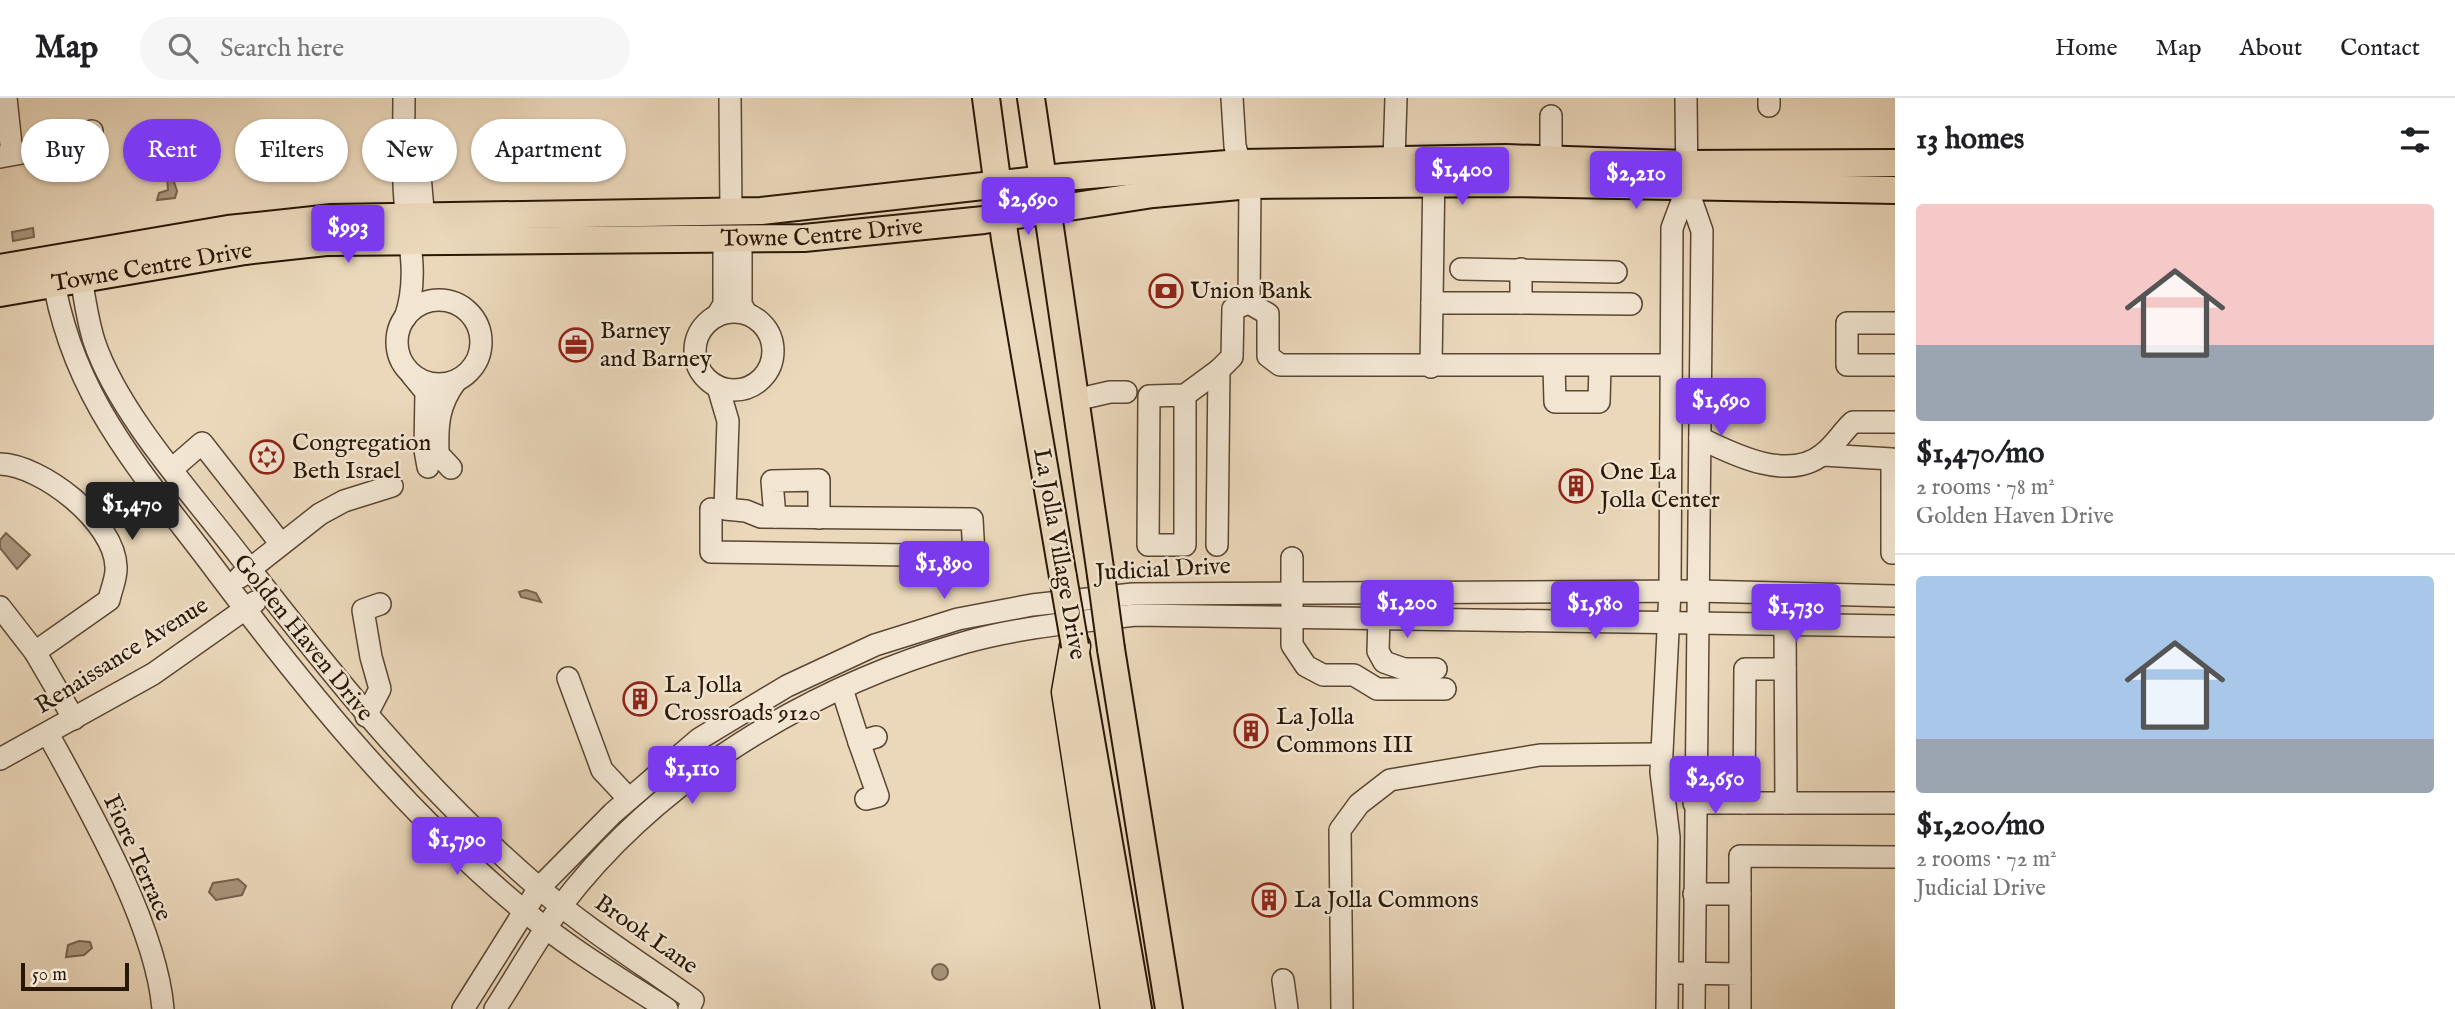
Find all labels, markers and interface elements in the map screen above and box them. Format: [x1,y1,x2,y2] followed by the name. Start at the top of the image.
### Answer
[140,17,630,80] search box
[35,27,98,69] text: Map
[164,29,202,67] icon: search
[220,32,344,65] text: Search here
[2055,33,2118,64] text: Home
[2156,33,2202,64] text: Map
[2240,33,2302,64] text: About
[2340,33,2420,64] text: Contact
[21,119,109,182] chip: Buy
[123,119,221,182] chip: Rent
[235,119,348,182] chip: Filters
[362,119,457,182] chip: New
[471,119,626,182] chip: Apartment
[1916,121,2024,159] text: 13 homes
[2396,121,2434,159] icon: filters
[1405,148,1519,207] pin: $1,400
[1579,152,1693,211] pin: $2,210
[1431,155,1493,184] text: $1,400
[1606,159,1666,188] text: $2,210
[971,178,1085,237] pin: $2,690
[998,185,1058,214] text: $2,690
[307,206,389,265] pin: $993
[720,211,924,254] street label: Towne Centre Drive
[327,213,369,242] text: $993
[49,235,254,299] street label: Towne Centre Drive
[2112,250,2238,376] icon: home
[1147,272,1185,310] bank icon: Union Bank
[1190,276,1312,307] place label: Union Bank
[600,316,712,375] place label: Barney and Barney
[557,326,595,364] office icon: Barney and Barney
[1664,378,1778,438] pin: $1,690
[1692,386,1750,415] text: $1,690
[292,428,431,487] place label: Congregation Beth Israel
[1916,435,2045,473] text: $1,470/mo
[248,438,286,476] synagogue icon: Congregation Beth Israel
[1025,446,1093,662] street label: La Jolla Village Drive
[1597,457,1720,516] place label: One La Jolla Center
[1557,467,1595,505] building icon: One La Jolla Center
[1916,473,2055,502] text: 2 rooms · 78 m²
[75,482,189,542] pin: $1,470
[102,490,162,519] text: $1,470
[1916,502,2114,531] text: Golden Haven Drive
[887,542,1001,601] pin: $1,890
[226,548,380,728] street label: Golden Haven Drive
[915,549,973,578] text: $1,890
[1092,551,1231,589] street label: Judicial Drive
[1350,580,1464,640] pin: $1,200
[1538,582,1652,641] pin: $1,580
[1739,584,1853,644] pin: $1,730
[1377,588,1437,617] text: $1,200
[1567,589,1623,618] text: $1,580
[30,590,214,722] street label: Renaissance Avenue
[1768,592,1824,621] text: $1,730
[2112,622,2238,748] icon: home
[664,670,821,729] place label: La Jolla Crossroads 9120
[621,680,659,718] building icon: La Jolla Crossroads 9120
[1276,702,1413,761] place label: La Jolla Commons III
[1232,712,1270,750] building icon: La Jolla Commons III
[635,746,749,806] pin: $1,110
[664,754,720,783] text: $1,110
[1658,756,1772,816] pin: $2,650
[1686,764,1744,793] text: $2,650
[95,790,179,926] street label: Fiore Terrace
[1916,807,2045,845] text: $1,200/mo
[400,818,514,877] pin: $1,790
[428,825,486,854] text: $1,790
[1916,845,2057,874] text: 2 rooms · 72 m²
[1916,874,2046,903] text: Judicial Drive
[1250,881,1288,919] building icon: La Jolla Commons
[1294,885,1479,916] place label: La Jolla Commons
[588,888,704,982] street label: Brook Lane
[21,960,130,992] scale bar
[32,963,67,987] text: 50 m

